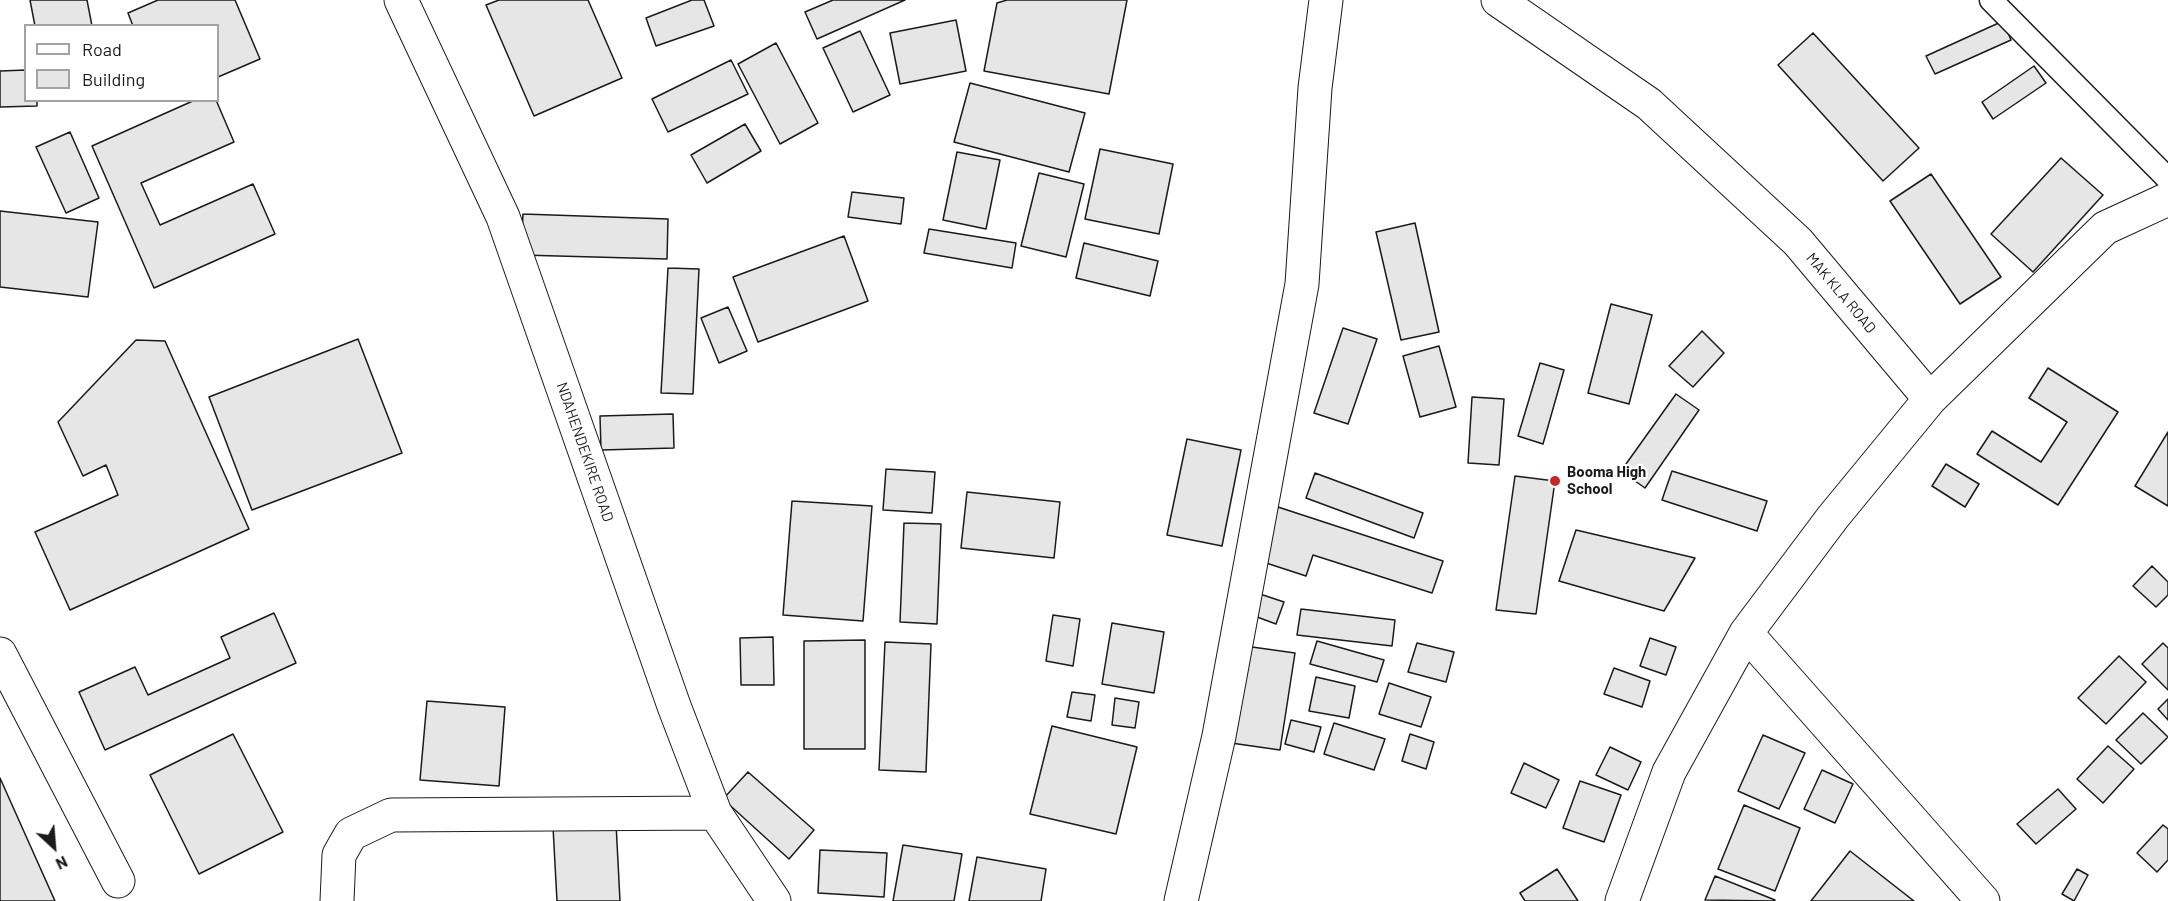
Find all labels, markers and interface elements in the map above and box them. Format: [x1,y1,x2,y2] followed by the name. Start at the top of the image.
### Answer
[24,24,219,102] legend
[82,38,122,60] text: Road
[82,68,145,90] text: Building
[1802,249,1880,337] street label: MAK KLA ROAD
[553,380,617,524] street label: NDAHENDEKIRE ROAD
[1567,463,1646,498] place label: Booma High School
[1548,474,1562,488] marker: Booma High School
[24,817,84,877] north arrow
[53,853,71,874] text: N

